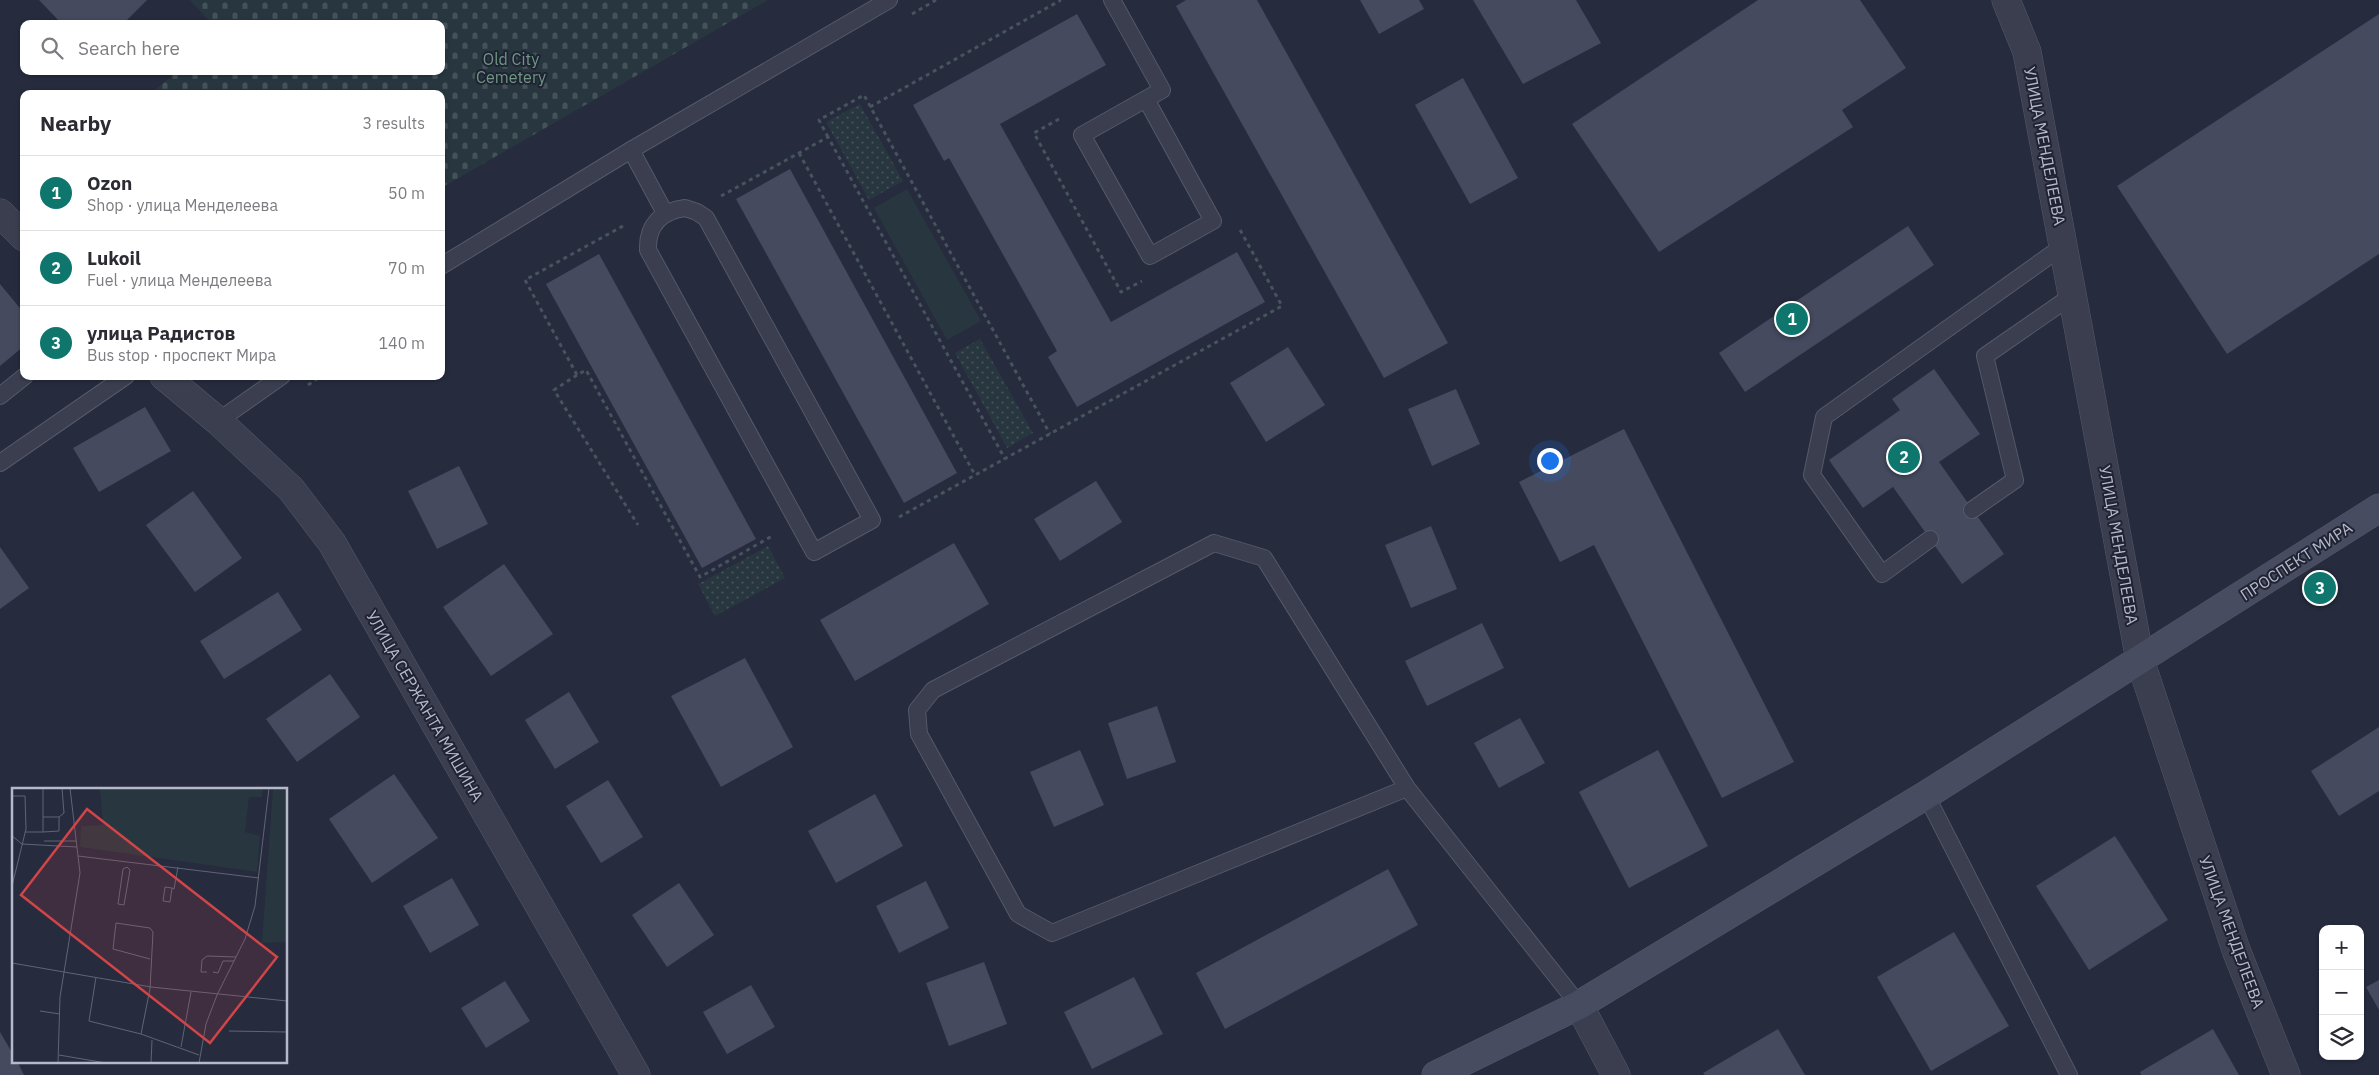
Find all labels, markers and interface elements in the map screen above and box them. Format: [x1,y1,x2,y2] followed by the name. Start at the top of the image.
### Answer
[20,20,445,75] search box
[38,34,66,62] icon: search
[78,36,180,60] text: Search here
[476,49,546,87] park label: Old City Cemetery
[2020,65,2070,227] street label: УЛИЦА МЕНДЕЛЕЕВА
[40,109,111,137] text: Nearby
[362,113,425,133] text: 3 results
[87,171,132,195] text: Ozon
[51,183,61,203] text: 1
[388,183,425,203] text: 50 m
[87,195,278,215] text: Shop · улица Менделеева
[87,246,141,270] text: Lukoil
[51,258,61,278] text: 2
[388,258,425,278] text: 70 m
[87,270,272,290] text: Fuel · улица Менделеева
[1776,300,1808,338] pin: 1
[87,321,235,345] text: улица Радистов
[51,333,61,353] text: 3
[378,333,425,353] text: 140 m
[87,345,276,365] text: Bus stop · проспект Мира
[1888,438,1920,476] pin: 2
[1537,448,1563,474] your location
[2095,464,2143,626] street label: УЛИЦА МЕНДЕЛЕЕВА
[2236,517,2356,605] street label: ПРОСПЕКТ МИРА
[2304,569,2336,607] pin: 3
[362,607,488,805] street label: УЛИЦА СЕРЖАНТА МИШИНА
[12,788,288,1062] inset map
[2195,853,2269,1011] street label: УЛИЦА МЕНДЕЛЕЕВА
[2319,925,2364,1060] map controls
[2319,925,2364,970] button: +
[2319,970,2364,1015] button: −
[2319,1015,2364,1060] button: layers

